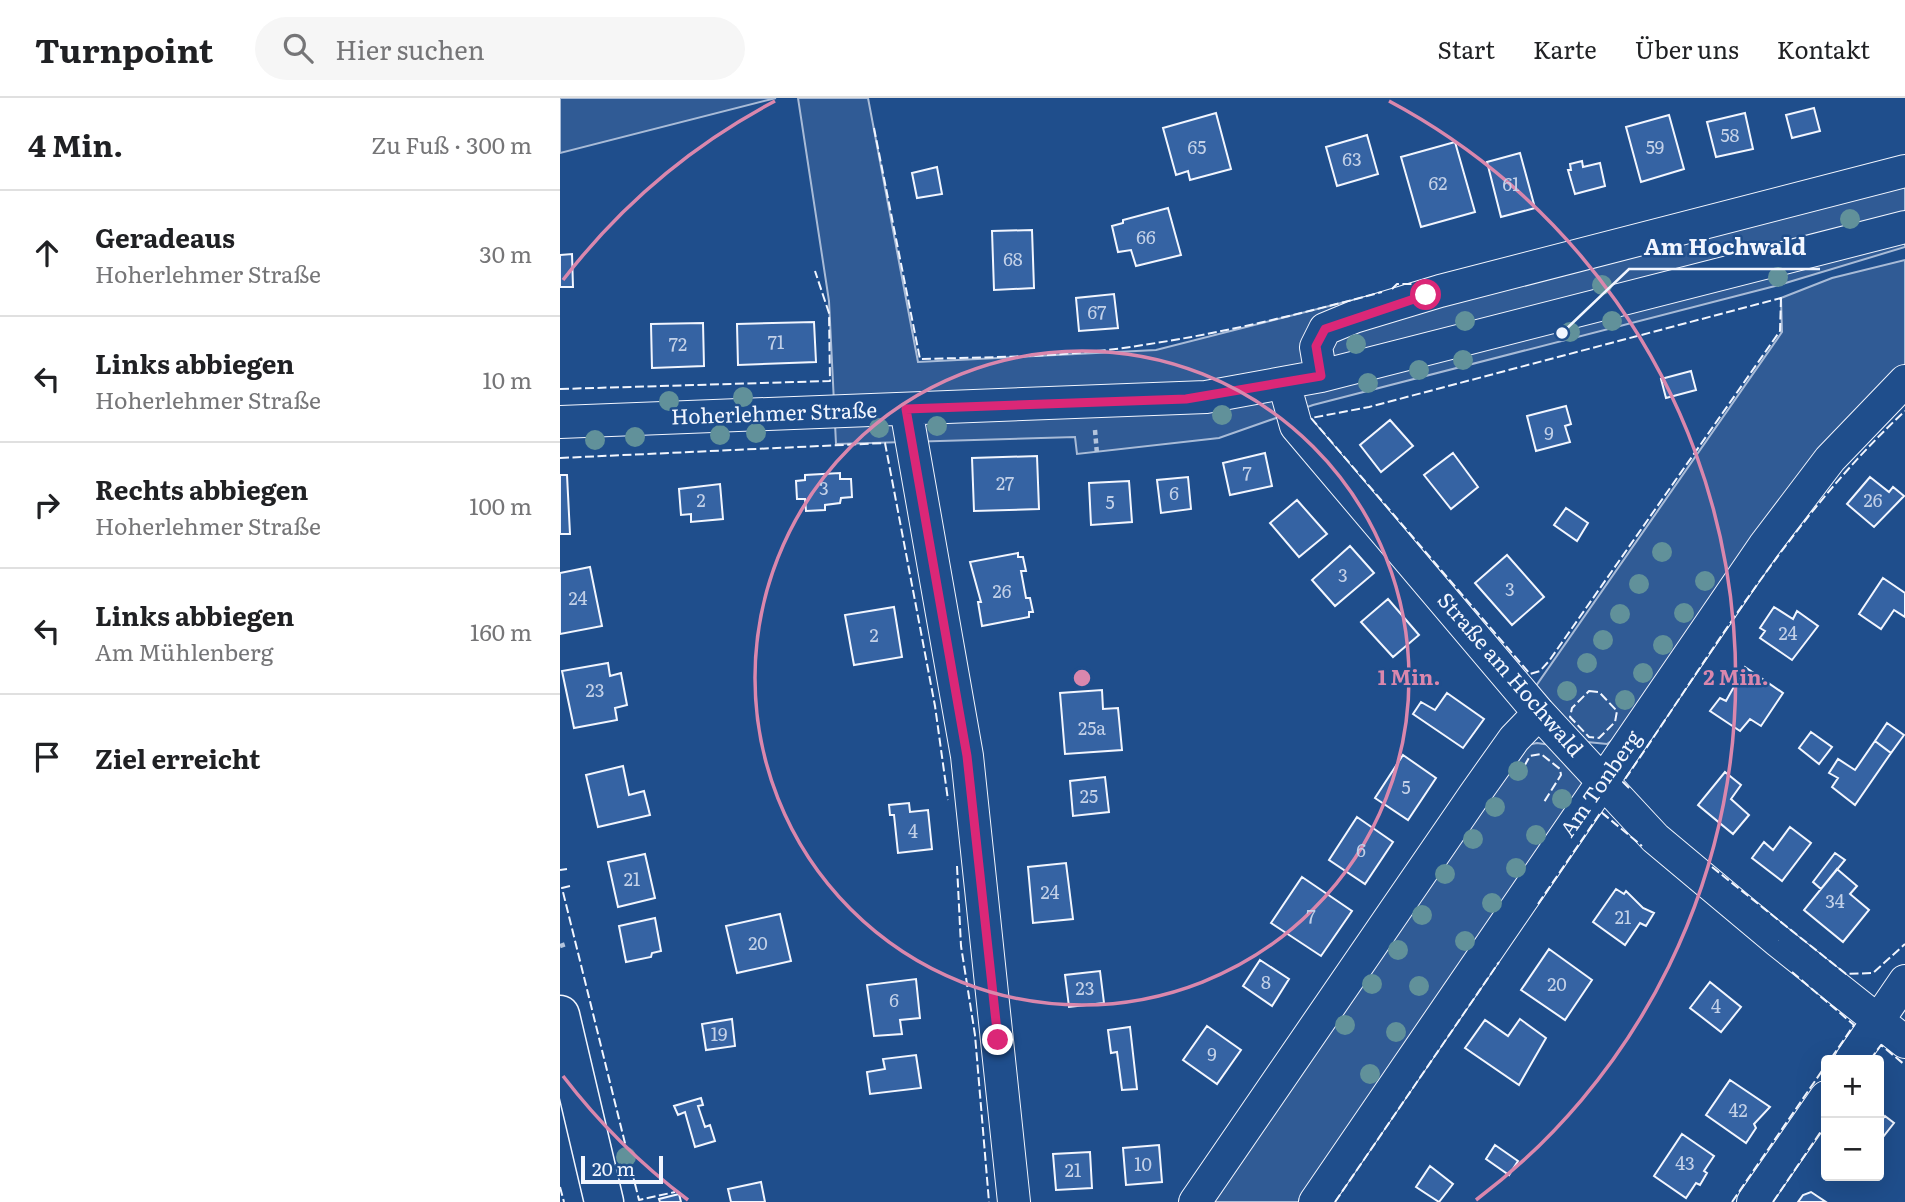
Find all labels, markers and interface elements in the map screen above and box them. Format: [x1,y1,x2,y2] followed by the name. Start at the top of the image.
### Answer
[255,17,745,80] search box
[35,24,213,73] text: Turnpoint
[279,29,317,67] icon: search
[335,29,485,68] text: Hier suchen
[1438,31,1495,66] text: Start
[1533,31,1597,66] text: Karte
[1635,31,1739,66] text: Über uns
[1777,31,1870,66] text: Kontakt
[1720,121,1740,148] house number: 58
[28,122,123,166] text: 4 Min.
[371,127,532,161] text: Zu Fuß · 300 m
[1188,133,1206,160] house number: 65
[1646,133,1664,160] house number: 59
[1342,145,1362,172] house number: 63
[1429,169,1447,196] house number: 62
[1503,170,1520,197] house number: 61
[95,217,235,256] text: Geradeaus
[1136,223,1156,250] house number: 66
[1629,225,1820,269] callout: Am Hochwald
[1644,228,1806,262] text: Am Hochwald
[28,234,66,272] icon: ahead
[479,236,532,270] text: 30 m
[1003,245,1023,272] house number: 68
[95,256,321,290] text: Hoherlehmer Straße
[1410,279,1441,310] route start
[1088,298,1106,325] house number: 67
[768,328,784,355] house number: 71
[669,330,687,357] house number: 72
[95,343,294,382] text: Links abbiegen
[28,360,66,398] icon: left
[482,362,532,396] text: 10 m
[95,382,321,416] text: Hoherlehmer Straße
[670,392,878,431] street label: Hoherlehmer Straße
[1544,419,1554,446] house number: 9
[1242,459,1252,486] house number: 7
[95,469,308,508] text: Rechts abbiegen
[996,469,1014,496] house number: 27
[819,474,829,501] house number: 3
[1169,479,1179,506] house number: 6
[28,486,66,524] icon: right
[696,486,706,513] house number: 2
[1864,486,1883,513] house number: 26
[469,488,532,522] text: 100 m
[1105,488,1115,515] house number: 5
[95,508,321,542] text: Hoherlehmer Straße
[1338,561,1348,588] house number: 3
[1505,575,1515,602] house number: 3
[993,577,1012,604] house number: 26
[568,584,588,611] house number: 24
[1432,584,1592,762] street label: Straße am Hochwald
[95,595,294,634] text: Links abbiegen
[28,612,66,650] icon: left
[470,614,532,648] text: 160 m
[1778,619,1798,646] house number: 24
[869,621,879,648] house number: 2
[95,634,274,668] text: Am Mühlenberg
[1378,660,1440,691] text: 1 Min.
[1703,660,1769,691] text: 2 Min.
[1070,666,1094,690] centre of rings
[586,676,604,703] house number: 23
[1078,714,1106,741] house number: 25a
[1551,723,1647,842] street label: Am Tonberg
[28,738,66,776] icon: arrive
[95,738,260,777] text: Ziel erreicht
[1401,773,1411,800] house number: 5
[1080,782,1098,809] house number: 25
[908,817,918,844] house number: 4
[1356,836,1366,863] house number: 6
[624,865,640,892] house number: 21
[1040,878,1060,905] house number: 24
[1825,887,1845,914] house number: 34
[1306,902,1316,929] house number: 7
[1615,903,1631,930] house number: 21
[748,929,768,956] house number: 20
[1261,968,1271,995] house number: 8
[1547,970,1567,997] house number: 20
[1076,974,1094,1001] house number: 23
[889,986,899,1013] house number: 6
[1711,992,1721,1019] house number: 4
[711,1020,727,1047] house number: 19
[982,1024,1013,1055] route end
[1207,1040,1217,1067] house number: 9
[1821,1055,1884,1181] map controls
[1821,1055,1884,1118] button: +
[1728,1096,1748,1123] house number: 42
[1821,1118,1884,1181] button: −
[1675,1149,1695,1176] house number: 43
[1134,1150,1152,1177] house number: 10
[581,1153,663,1185] scale bar
[592,1154,635,1182] text: 20 m
[1065,1156,1081,1183] house number: 21

